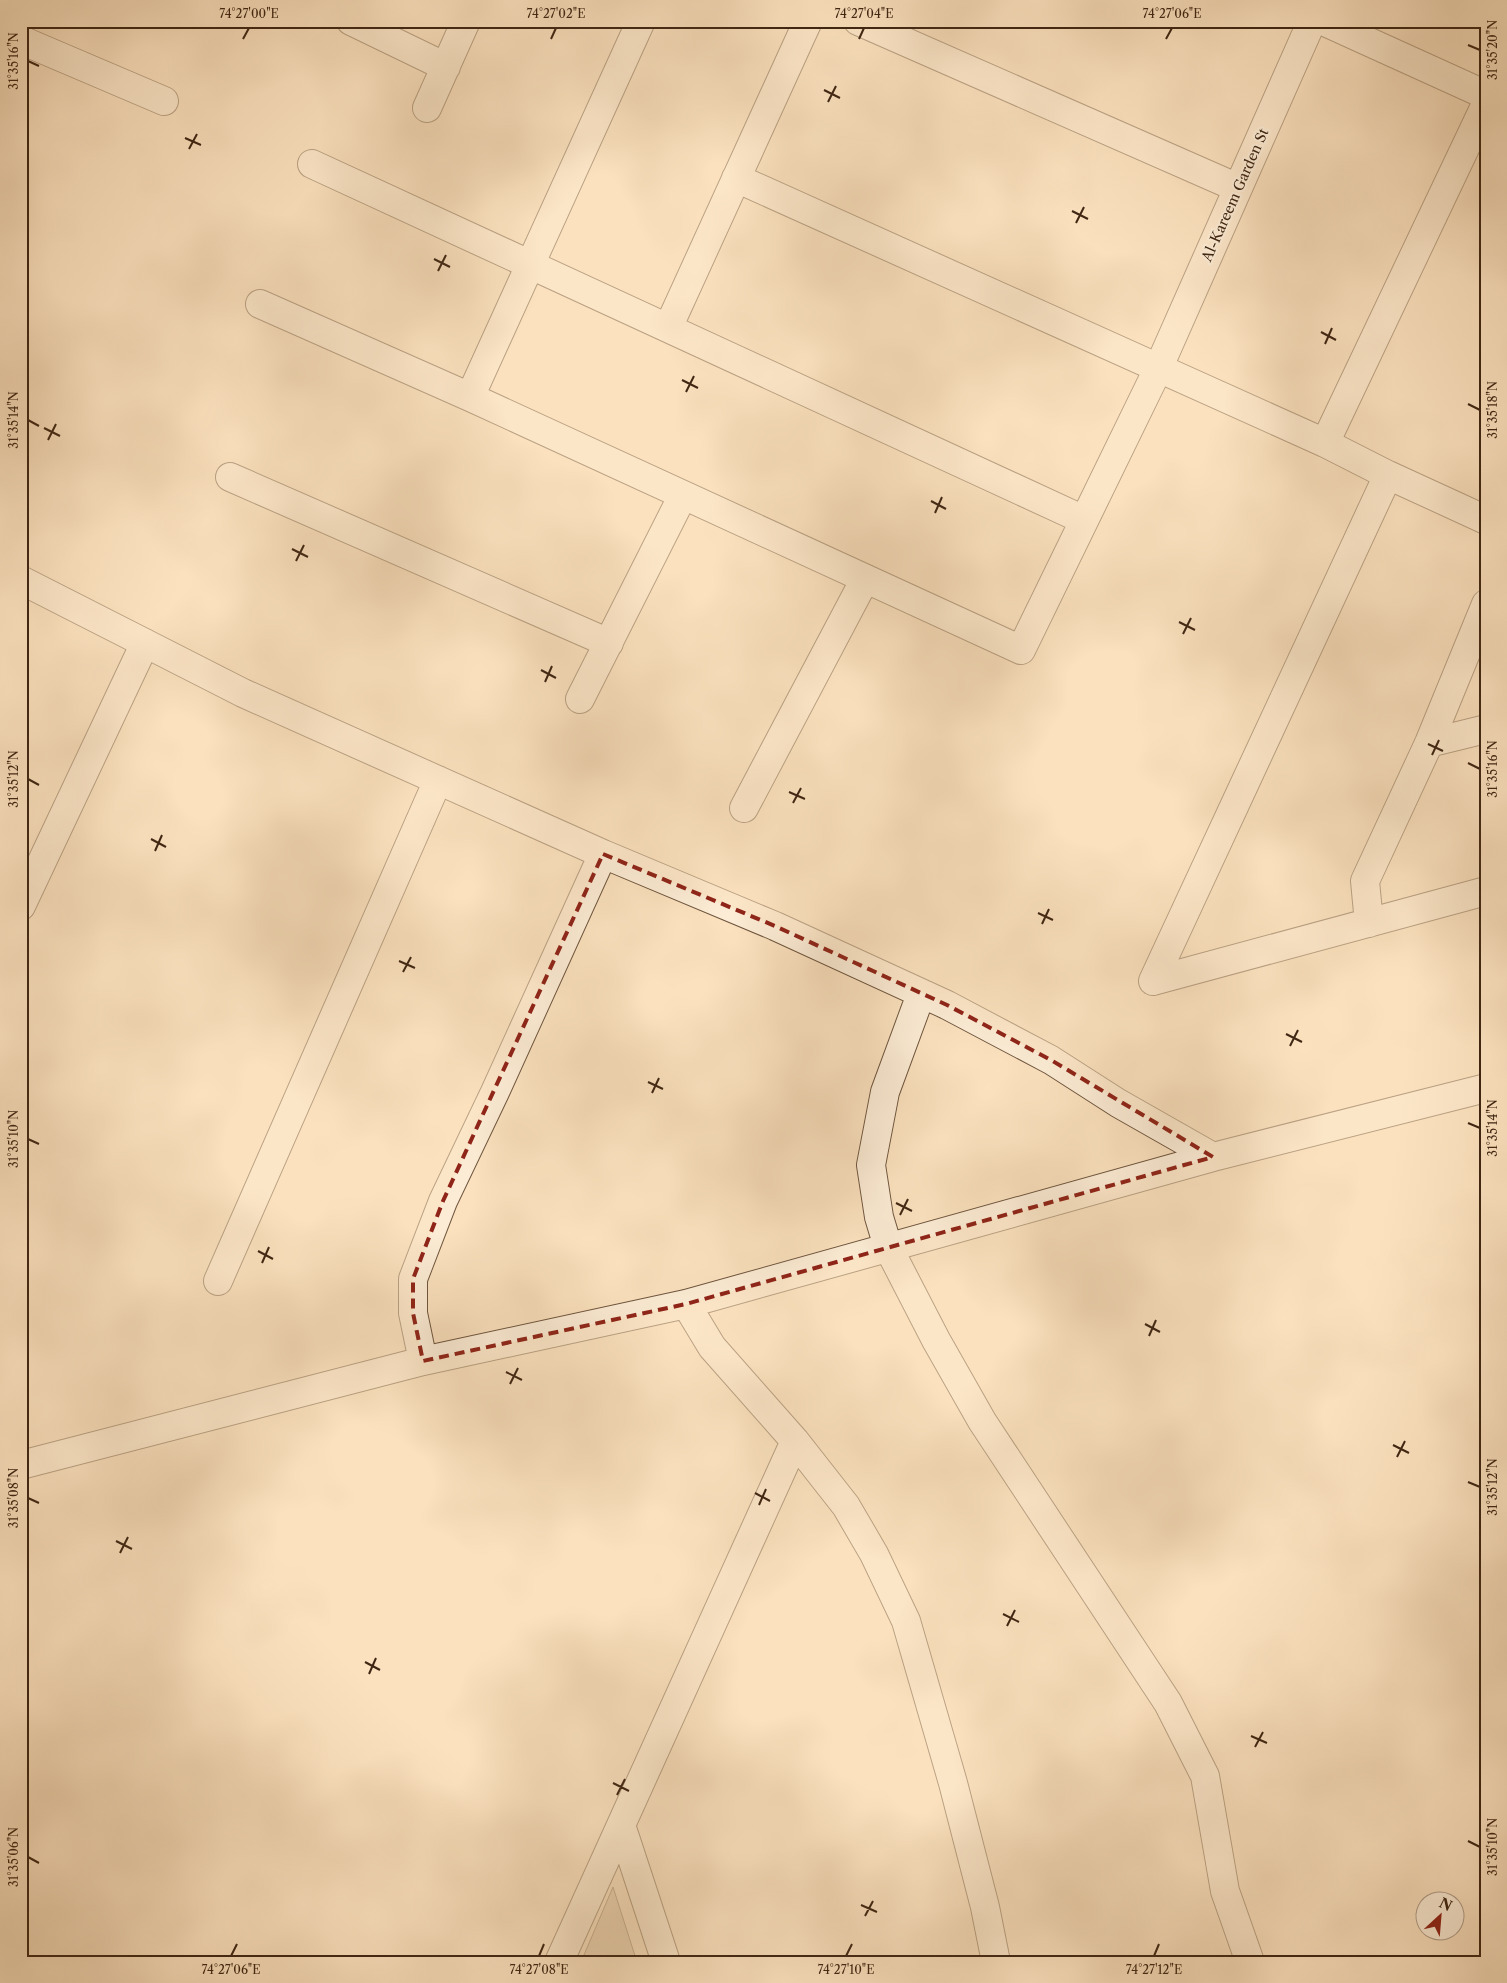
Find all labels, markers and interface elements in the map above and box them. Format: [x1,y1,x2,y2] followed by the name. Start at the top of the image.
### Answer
[219,6,279,21] text: 74°27'00"E
[527,6,585,21] text: 74°27'02"E
[835,6,893,21] text: 74°27'04"E
[1143,6,1201,21] text: 74°27'06"E
[1485,20,1500,80] text: 31°35'20"N
[6,32,21,90] text: 31°35'16"N
[1197,126,1272,265] street label: Al-Kareem Garden St
[1485,381,1500,439] text: 31°35'18"N
[6,391,21,449] text: 31°35'14"N
[1485,740,1500,798] text: 31°35'16"N
[6,750,21,808] text: 31°35'12"N
[1485,1099,1500,1157] text: 31°35'14"N
[6,1110,21,1168] text: 31°35'10"N
[1485,1458,1500,1516] text: 31°35'12"N
[6,1468,21,1528] text: 31°35'08"N
[1485,1818,1500,1876] text: 31°35'10"N
[6,1827,21,1887] text: 31°35'06"N
[1414,1890,1464,1940] north arrow
[1436,1894,1455,1915] text: N
[202,1962,260,1977] text: 74°27'06"E
[509,1962,569,1977] text: 74°27'08"E
[817,1962,875,1977] text: 74°27'10"E
[1126,1962,1182,1977] text: 74°27'12"E

